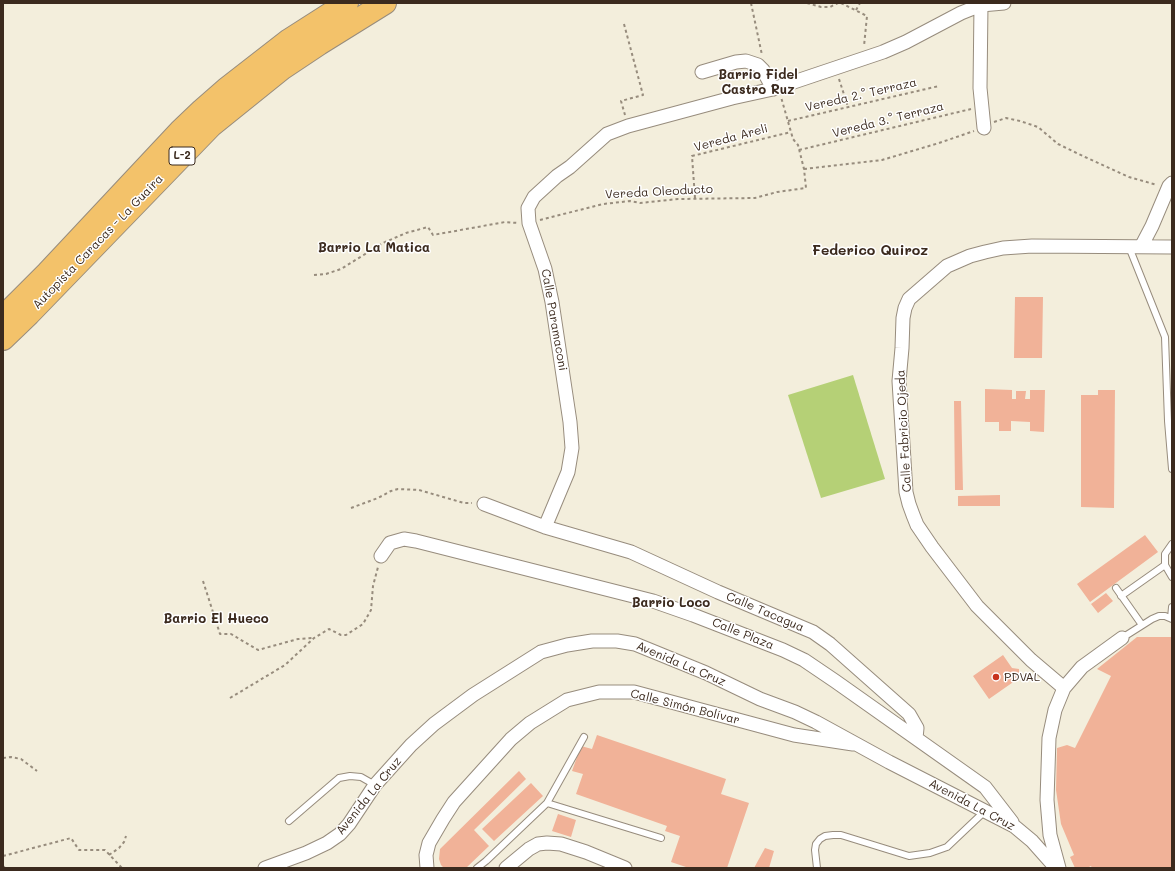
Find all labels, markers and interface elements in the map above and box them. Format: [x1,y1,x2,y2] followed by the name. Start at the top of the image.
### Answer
[718,67,798,98] district label: Barrio Fidel Castro Ruz
[804,75,918,115] street label: Vereda 2.° Terraza
[831,99,945,141] street label: Vereda 3.° Terraza
[692,121,770,155] street label: Vereda Areli
[169,147,195,165] road number: L-2
[30,172,166,312] street label: Autopista Caracas - La Guaira
[605,182,713,202] street label: Vereda Oleoducto
[318,240,430,256] district label: Barrio La Matica
[812,243,928,259] district label: Federico Quiroz
[538,268,570,372] street label: Calle Paramaconi
[894,369,914,493] street label: Calle Fabricio Ojeda
[724,589,806,635] street label: Calle Tacagua
[632,595,710,611] district label: Barrio Loco
[163,611,269,627] district label: Barrio El Hueco
[710,615,776,653] street label: Calle Plaza
[634,639,728,689] street label: Avenida La Cruz
[1004,670,1040,684] place label: PDVAL
[991,672,1001,682] marker: PDVAL
[629,686,741,728] street label: Calle Simón Bolívar
[333,754,405,838] street label: Avenida La Cruz
[926,776,1018,834] street label: Avenida La Cruz

